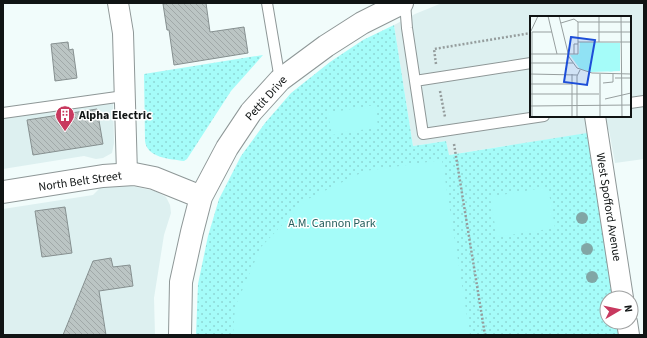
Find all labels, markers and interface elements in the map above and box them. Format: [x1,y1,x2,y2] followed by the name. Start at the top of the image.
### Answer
[530,16,631,117] inset map
[241,72,291,125] street label: Pettit Drive
[54,104,76,132] building icon: Alpha Electric
[78,107,152,124] place label: Alpha Electric
[592,152,625,263] street label: West Spofford Avenue
[37,167,123,196] street label: North Belt Street
[288,215,376,232] park label: A.M. Cannon Park
[599,290,639,330] north arrow
[620,304,636,313] text: N

